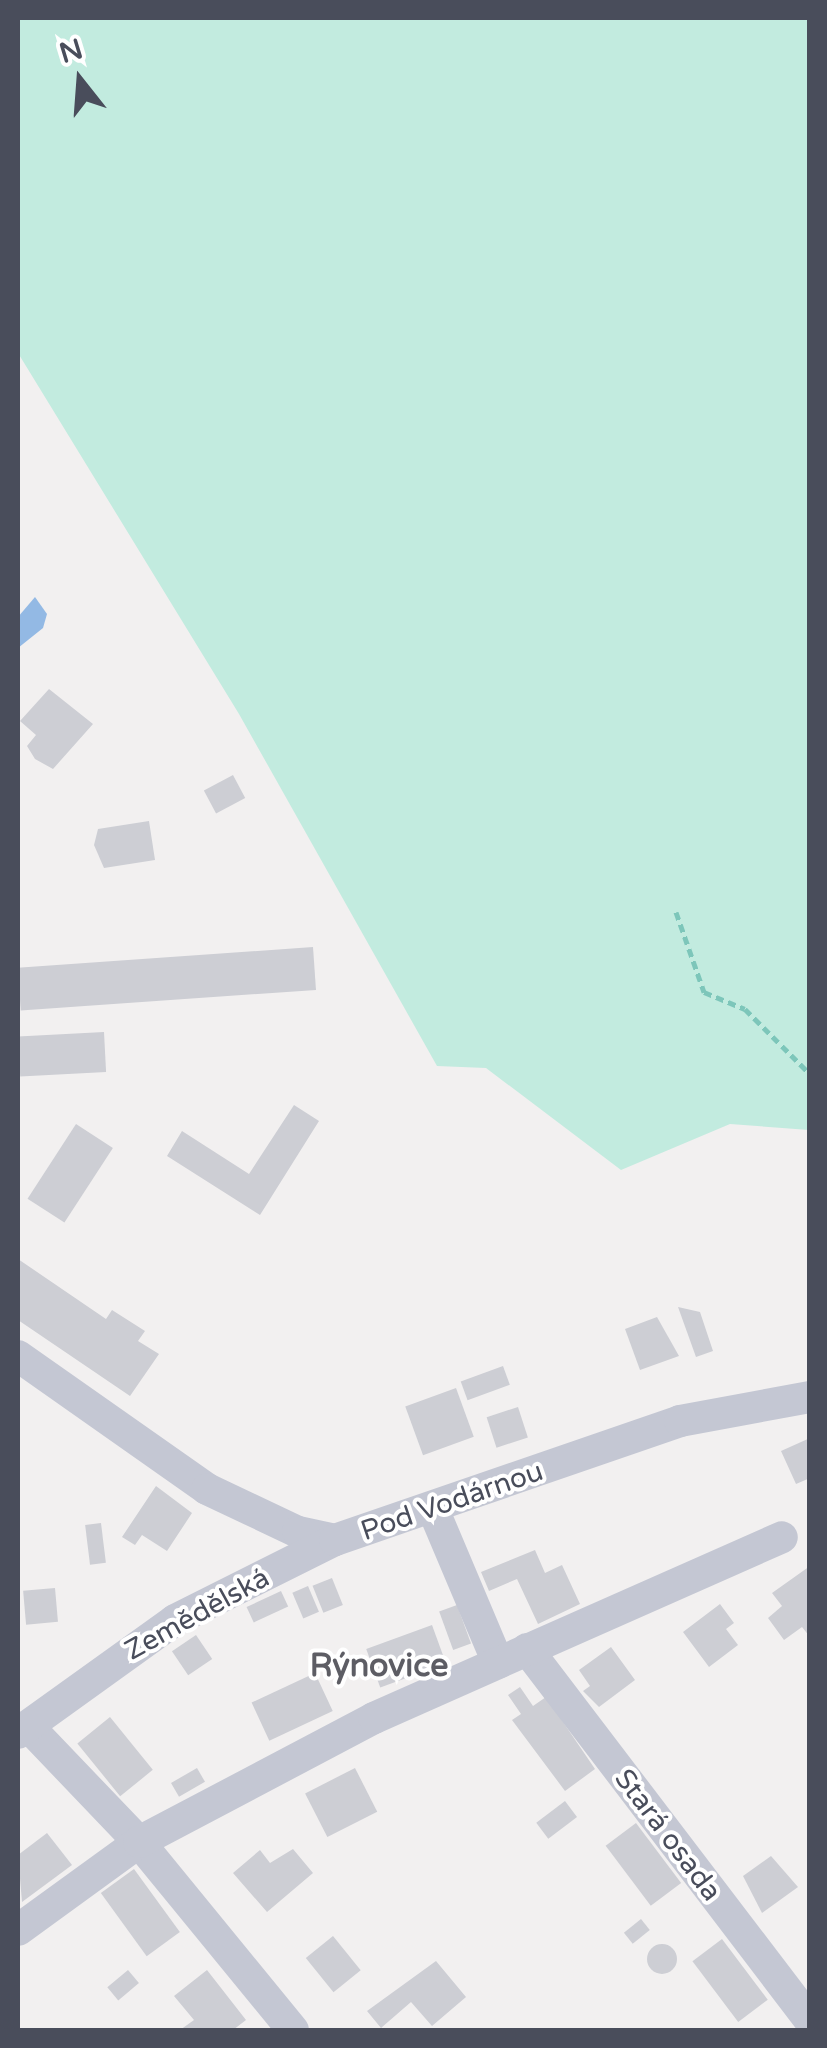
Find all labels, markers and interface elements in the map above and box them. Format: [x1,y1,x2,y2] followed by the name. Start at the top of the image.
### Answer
[30,30,130,130] north arrow
[56,32,87,71] text: N
[356,1454,548,1548] street label: Pod Vodárnou
[119,1561,275,1667] street label: Zemědělská
[310,1647,448,1685] district label: Rýnovice
[608,1762,728,1908] street label: Stará osada

